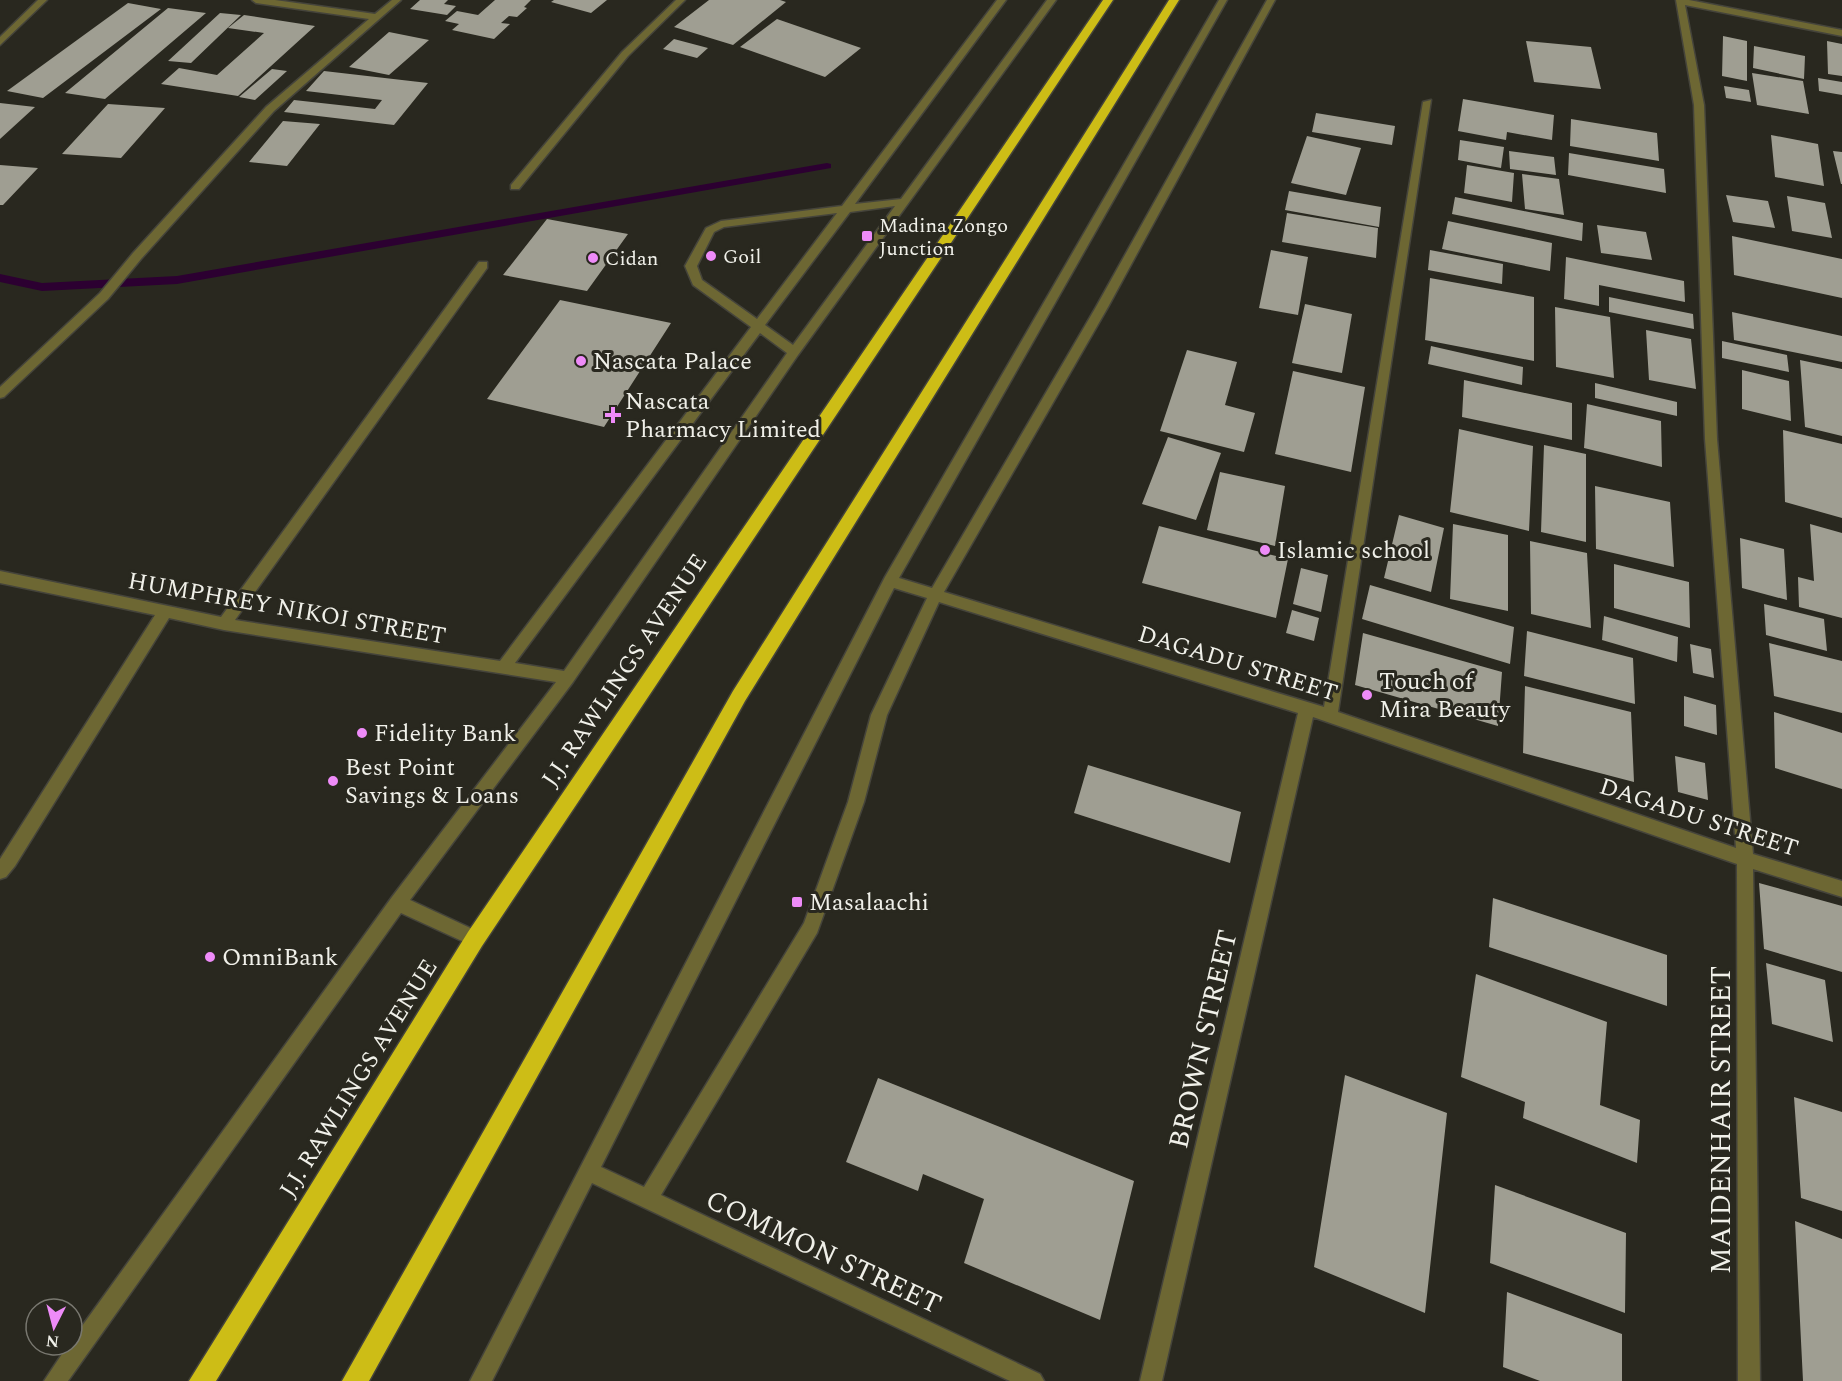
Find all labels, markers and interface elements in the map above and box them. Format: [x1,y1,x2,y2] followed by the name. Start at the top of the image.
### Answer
[879,211,1008,264] place label: Madina Zongo Junction
[860,229,874,243] marker: Madina Zongo Junction
[723,242,761,272] place label: Goil
[605,244,658,274] place label: Cidan
[704,249,718,263] marker: Goil
[586,251,600,265] marker: Cidan
[593,344,752,380] place label: Nascata Palace
[574,354,588,368] marker: Nascata Palace
[625,384,821,448] place label: Nascata Pharmacy Limited
[606,408,620,422] marker: Nascata Pharmacy Limited
[1277,533,1430,569] place label: Islamic school
[1258,543,1272,557] marker: Islamic school
[533,546,717,795] street label: J.J. RAWLINGS AVENUE
[125,563,449,655] street label: HUMPHREY NIKOI STREET
[1133,616,1342,711] street label: DAGADU STREET
[1379,664,1511,728] place label: Touch of Mira Beauty
[1360,688,1374,702] marker: Touch of Mira Beauty
[374,716,517,752] place label: Fidelity Bank
[355,726,369,740] marker: Fidelity Bank
[345,750,519,814] place label: Best Point Savings & Loans
[1595,769,1803,867] street label: DAGADU STREET
[326,774,340,788] marker: Best Point Savings & Loans
[809,885,929,921] place label: Masalaachi
[790,895,804,909] marker: Masalaachi
[1157,926,1250,1153] street label: BROWN STREET
[222,940,338,976] place label: OmniBank
[203,950,217,964] marker: OmniBank
[271,952,447,1205] street label: J.J. RAWLINGS AVENUE
[1700,966,1743,1274] street label: MAIDENHAIR STREET
[698,1179,948,1326] street label: COMMON STREET
[24,1297,84,1357] north arrow
[45,1328,60,1354] text: N

